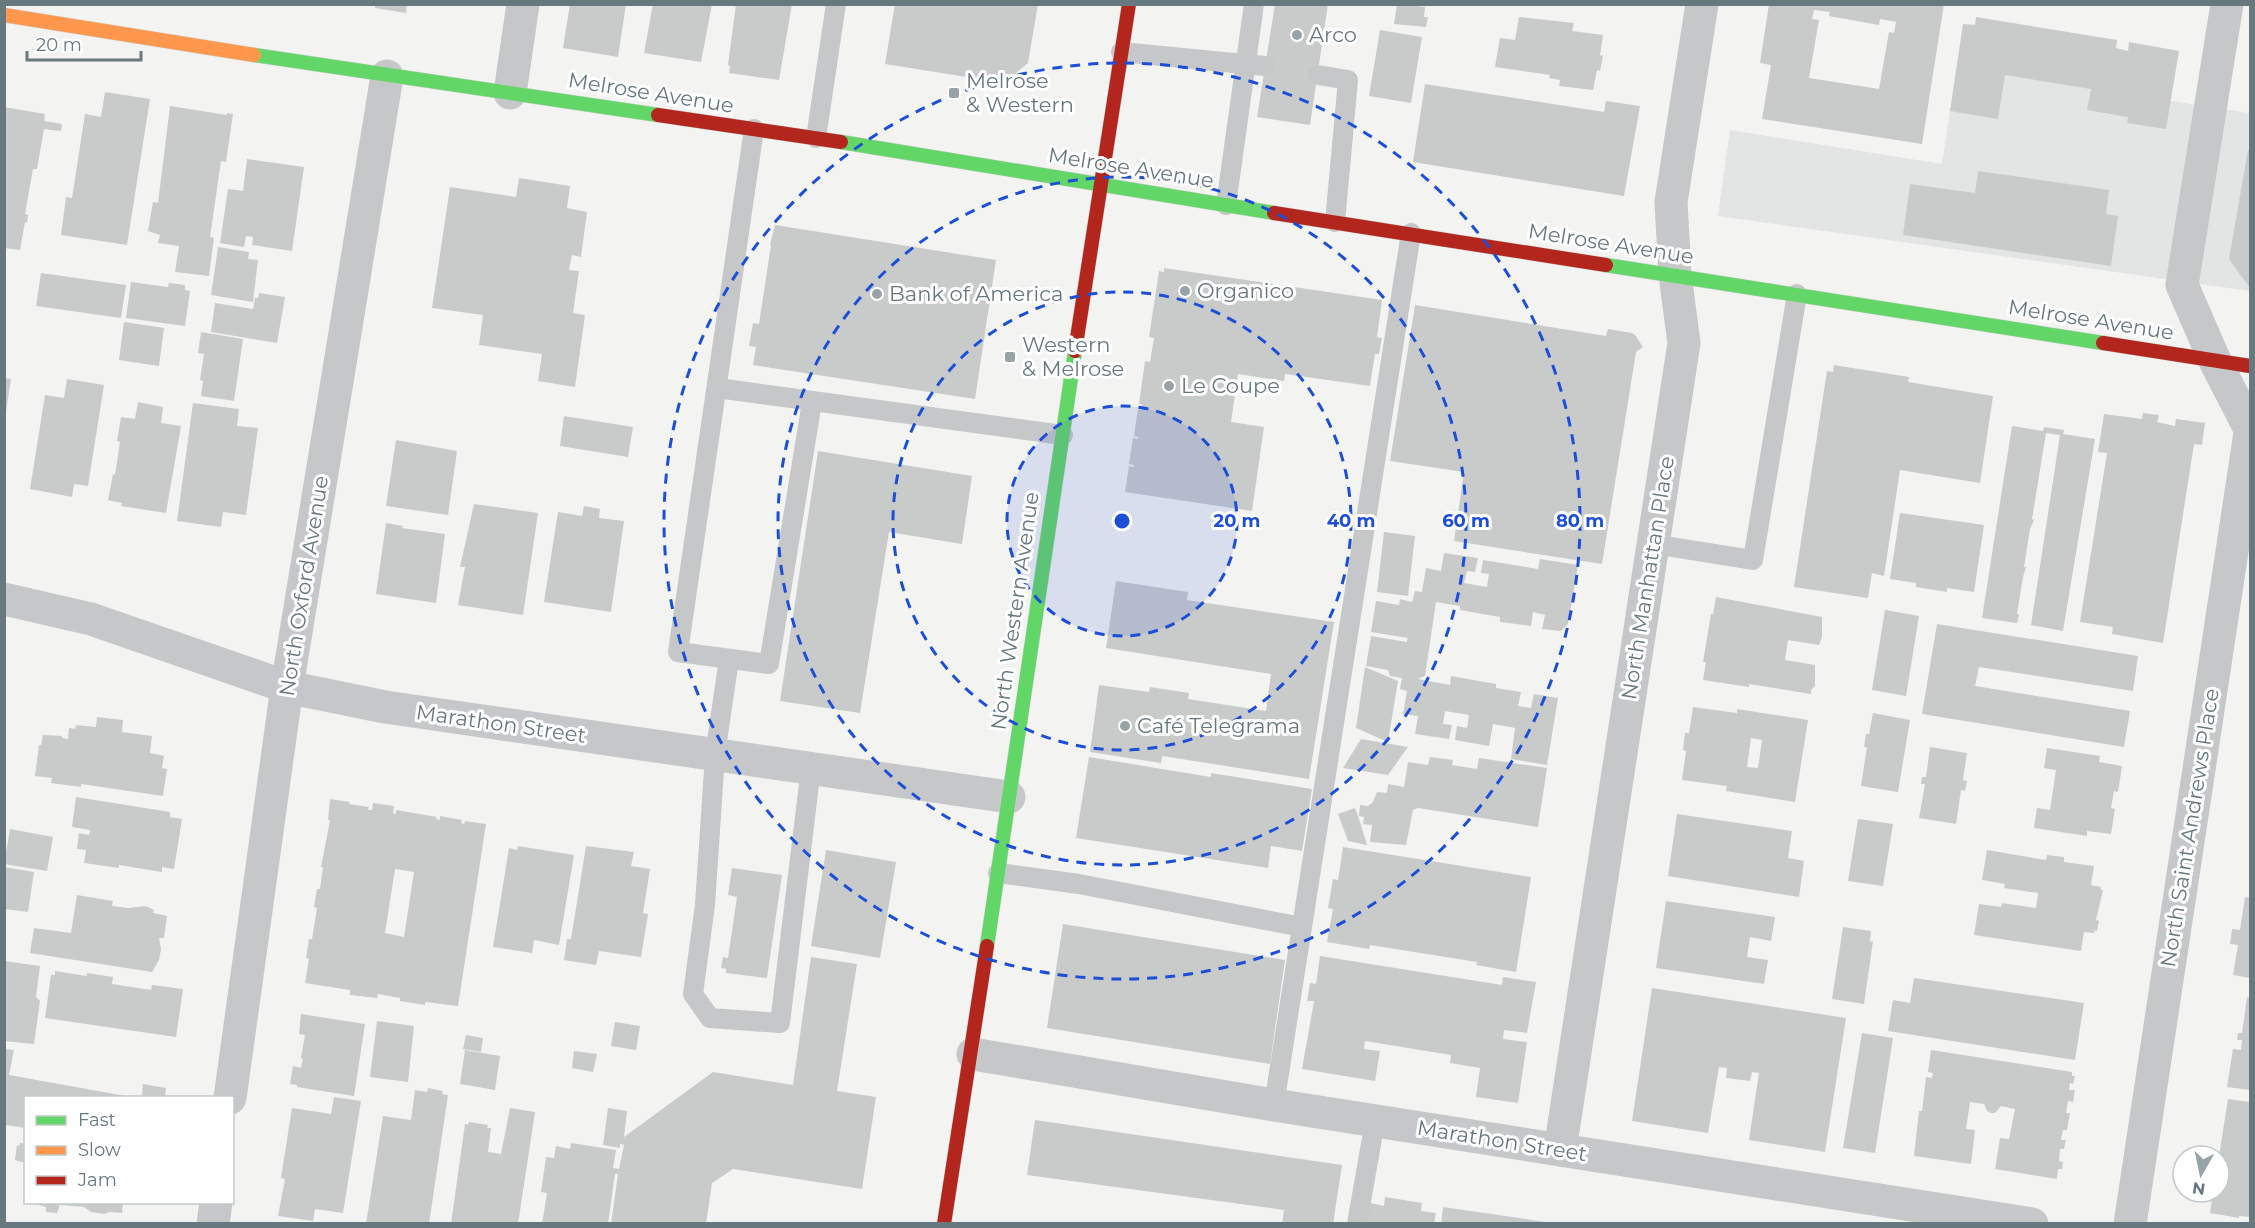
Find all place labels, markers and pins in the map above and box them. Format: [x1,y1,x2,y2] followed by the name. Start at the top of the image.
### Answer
[1309,22,1357,47] place label: Arco
[1290,28,1304,42] marker: Arco
[966,68,1074,117] place label: Melrose & Western
[947,86,961,100] marker: Melrose & Western
[1197,278,1294,303] place label: Organico
[889,281,1063,306] place label: Bank of America
[1178,284,1192,298] marker: Organico
[870,287,884,301] marker: Bank of America
[1022,332,1124,381] place label: Western & Melrose
[1003,350,1017,364] marker: Western & Melrose
[1181,373,1280,398] place label: Le Coupe
[1162,379,1176,393] marker: Le Coupe
[1112,511,1132,531] centre of rings
[1137,713,1300,738] place label: Café Telegrama
[1118,719,1132,733] marker: Café Telegrama

